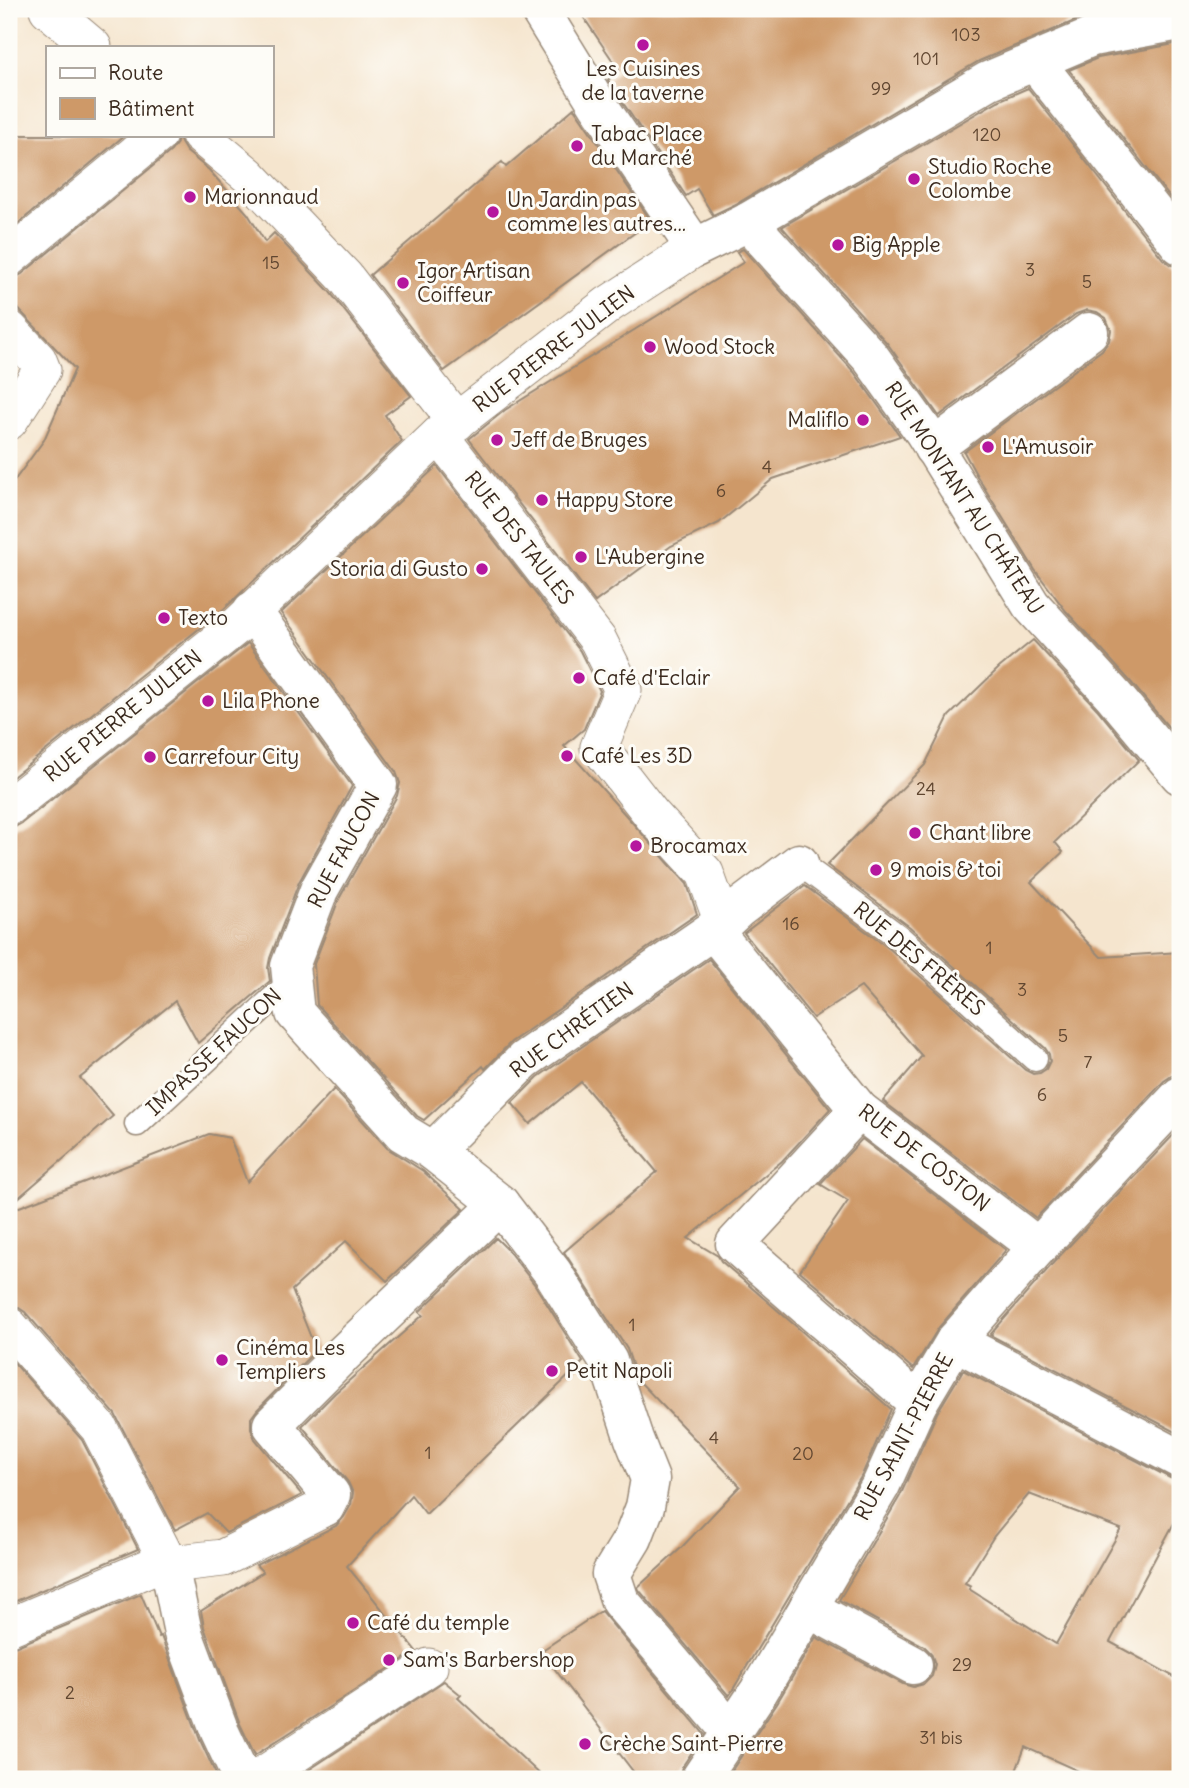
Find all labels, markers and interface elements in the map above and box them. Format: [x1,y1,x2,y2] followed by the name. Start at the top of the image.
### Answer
[951,23,981,46] house number: 103
[635,37,651,53] marker: Les Cuisines de la taverne
[46,46,273,136] legend
[913,47,939,70] house number: 101
[582,55,704,106] place label: Les Cuisines de la taverne
[108,59,163,86] text: Route
[871,77,891,100] house number: 99
[108,95,194,122] text: Bâtiment
[591,120,703,171] place label: Tabac Place du Marché
[973,123,1001,146] house number: 120
[569,138,585,154] marker: Tabac Place du Marché
[928,153,1052,204] place label: Studio Roche Colombe
[906,171,922,187] marker: Studio Roche Colombe
[204,183,319,210] place label: Marionnaud
[507,186,686,237] place label: Un Jardin pas comme les autres...
[182,189,198,205] marker: Marionnaud
[485,204,501,220] marker: Un Jardin pas comme les autres...
[852,231,941,258] place label: Big Apple
[830,237,846,253] marker: Big Apple
[262,251,280,274] house number: 15
[417,257,530,308] place label: Igor Artisan Coiffeur
[1025,258,1035,281] house number: 3
[1082,270,1092,293] house number: 5
[395,275,411,291] marker: Igor Artisan Coiffeur
[467,279,640,418] street label: RUE PIERRE JULIEN
[664,333,775,360] place label: Wood Stock
[642,339,658,355] marker: Wood Stock
[879,376,1050,619] street label: RUE MONTANT AU CHÂTEAU
[787,406,849,433] place label: Maliflo
[855,412,871,428] marker: Maliflo
[511,426,647,453] place label: Jeff de Bruges
[489,432,505,448] marker: Jeff de Bruges
[1002,433,1094,460] place label: L'Amusoir
[980,439,996,455] marker: L'Amusoir
[762,455,772,478] house number: 4
[459,466,580,610] street label: RUE DES TAULES
[716,479,726,502] house number: 6
[556,486,673,513] place label: Happy Store
[534,492,550,508] marker: Happy Store
[595,543,705,570] place label: L'Aubergine
[573,549,589,565] marker: L'Aubergine
[330,555,468,582] place label: Storia di Gusto
[474,561,490,577] marker: Storia di Gusto
[178,604,228,631] place label: Texto
[156,610,172,626] marker: Texto
[38,643,207,788] street label: RUE PIERRE JULIEN
[593,664,711,691] place label: Café d'Eclair
[571,670,587,686] marker: Café d'Eclair
[222,687,320,714] place label: Lila Phone
[200,693,216,709] marker: Lila Phone
[581,742,693,769] place label: Café Les 3D
[164,743,299,770] place label: Carrefour City
[559,748,575,764] marker: Café Les 3D
[142,749,158,765] marker: Carrefour City
[916,777,936,800] house number: 24
[302,787,386,913] street label: RUE FAUCON
[929,819,1031,846] place label: Chant libre
[907,825,923,841] marker: Chant libre
[650,832,747,859] place label: Brocamax
[628,838,644,854] marker: Brocamax
[890,856,1001,883] place label: 9 mois & toi
[868,862,884,878] marker: 9 mois & toi
[848,896,991,1022] street label: RUE DES FRÈRES
[782,912,800,935] house number: 16
[985,936,993,959] house number: 1
[505,976,639,1084] street label: RUE CHRÉTIEN
[1017,978,1027,1001] house number: 3
[140,982,287,1121] street label: IMPASSE FAUCON
[1058,1024,1068,1047] house number: 5
[1084,1050,1093,1073] house number: 7
[1037,1083,1047,1106] house number: 6
[853,1098,996,1217] street label: RUE DE COSTON
[628,1313,636,1336] house number: 1
[236,1334,345,1385] place label: Cinéma Les Templiers
[848,1348,959,1525] street label: RUE SAINT-PIERRE
[214,1352,230,1368] marker: Cinéma Les Templiers
[566,1357,673,1384] place label: Petit Napoli
[544,1363,560,1379] marker: Petit Napoli
[709,1426,719,1449] house number: 4
[424,1441,432,1464] house number: 1
[792,1442,814,1465] house number: 20
[367,1609,510,1636] place label: Café du temple
[345,1615,361,1631] marker: Café du temple
[403,1646,575,1673] place label: Sam's Barbershop
[381,1652,397,1668] marker: Sam's Barbershop
[952,1653,972,1676] house number: 29
[65,1681,75,1704] house number: 2
[919,1726,963,1749] house number: 31 bis
[599,1730,784,1757] place label: Crèche Saint-Pierre
[577,1736,593,1752] marker: Crèche Saint-Pierre

